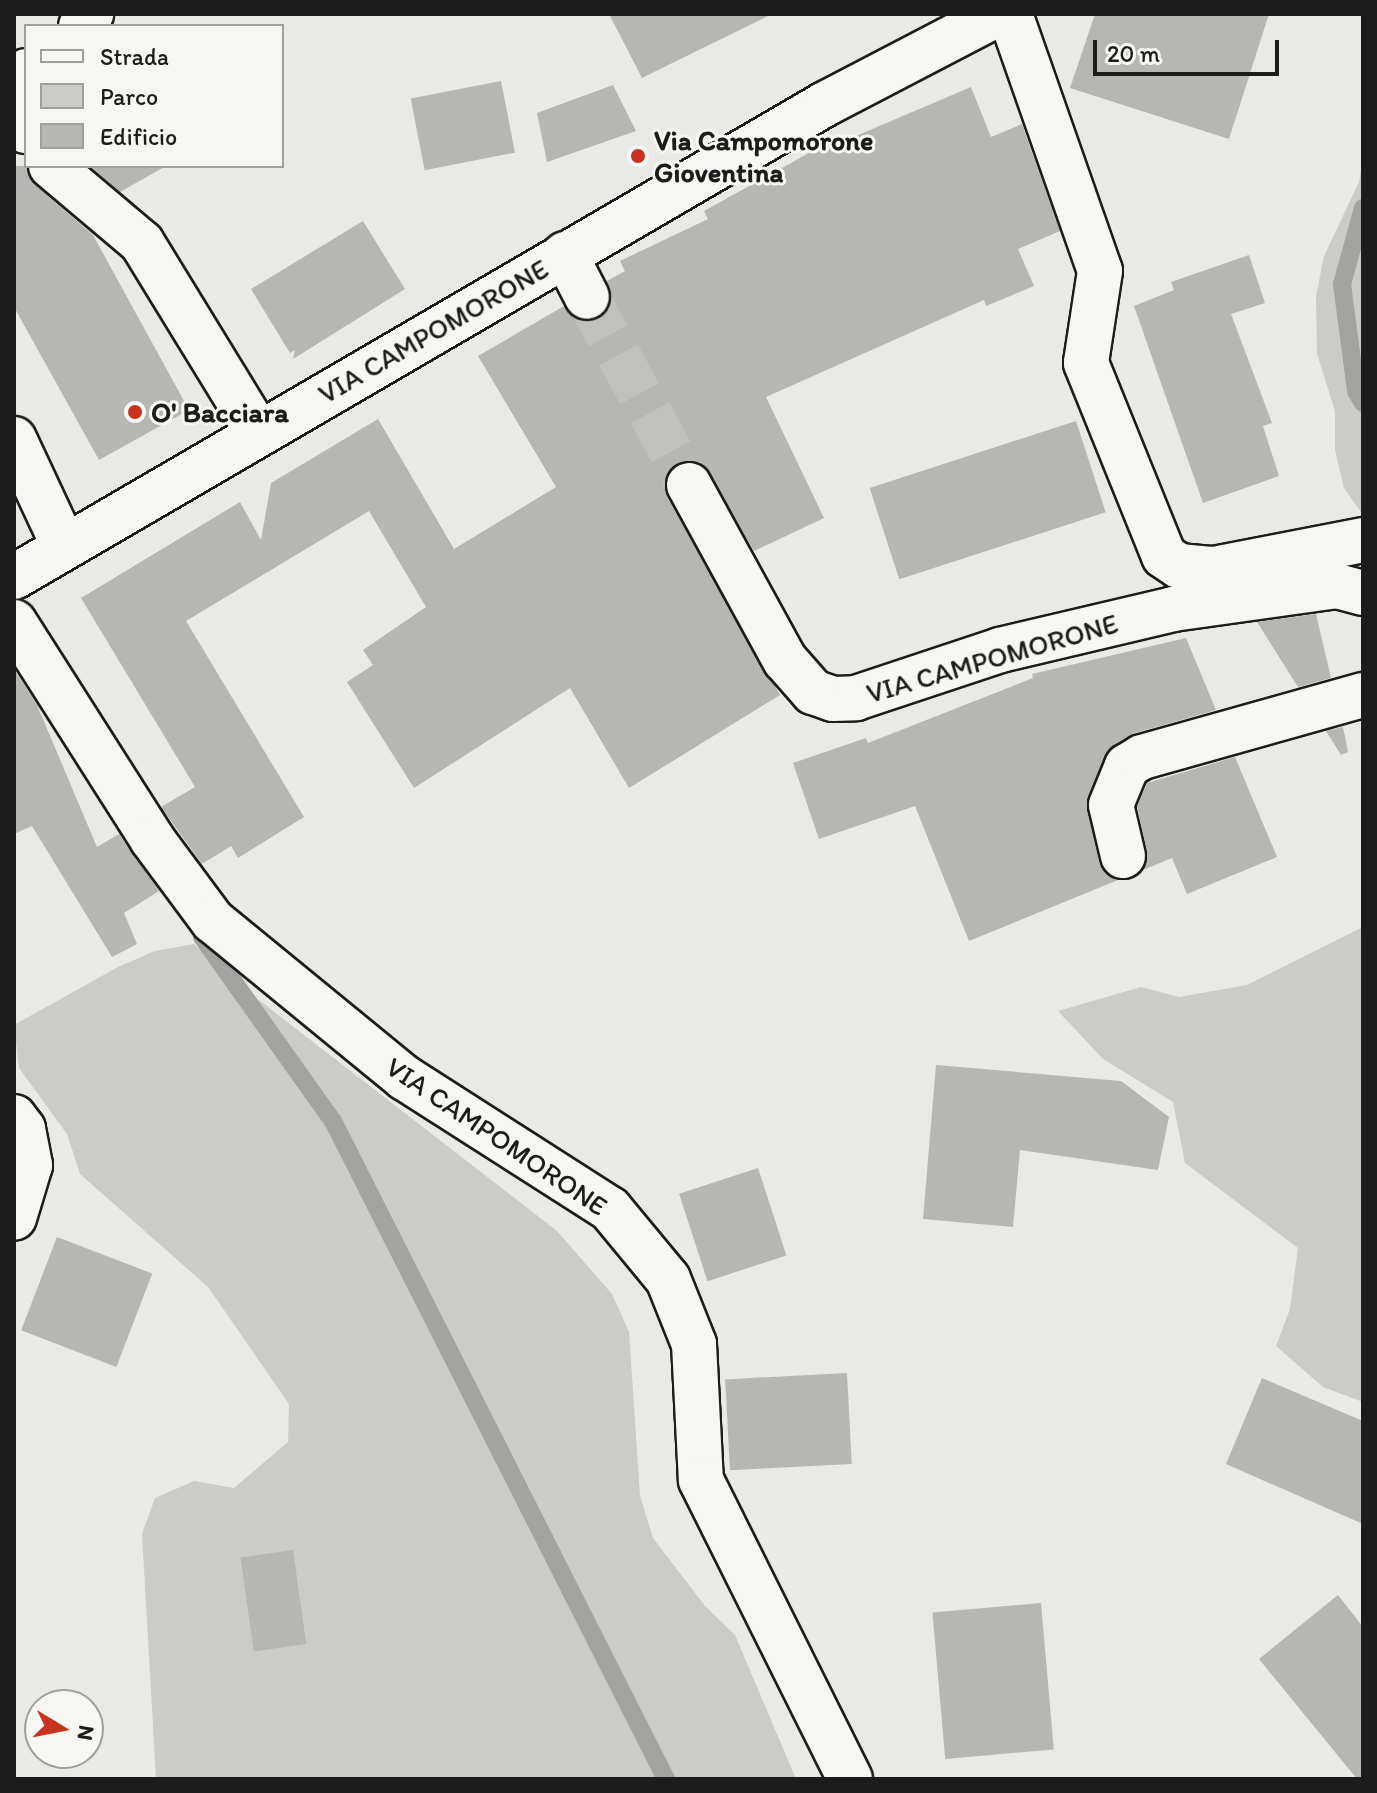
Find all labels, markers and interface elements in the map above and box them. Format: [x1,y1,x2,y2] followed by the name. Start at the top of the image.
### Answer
[24,24,284,168] legend
[1097,24,1283,74] scale bar
[1107,39,1160,68] text: 20 m
[100,42,169,71] text: Strada
[100,82,158,111] text: Parco
[100,122,177,151] text: Edificio
[654,123,873,189] place label: Via Campomorone Gioventina
[629,147,647,165] marker: Via Campomorone Gioventina
[312,251,554,411] street label: VIA CAMPOMORONE
[151,395,289,429] place label: O' Bacciara
[126,403,144,421] marker: O' Bacciara
[862,606,1122,710] street label: VIA CAMPOMORONE
[380,1049,614,1223] street label: VIA CAMPOMORONE
[24,1689,104,1769] north arrow
[72,1723,101,1743] text: N

